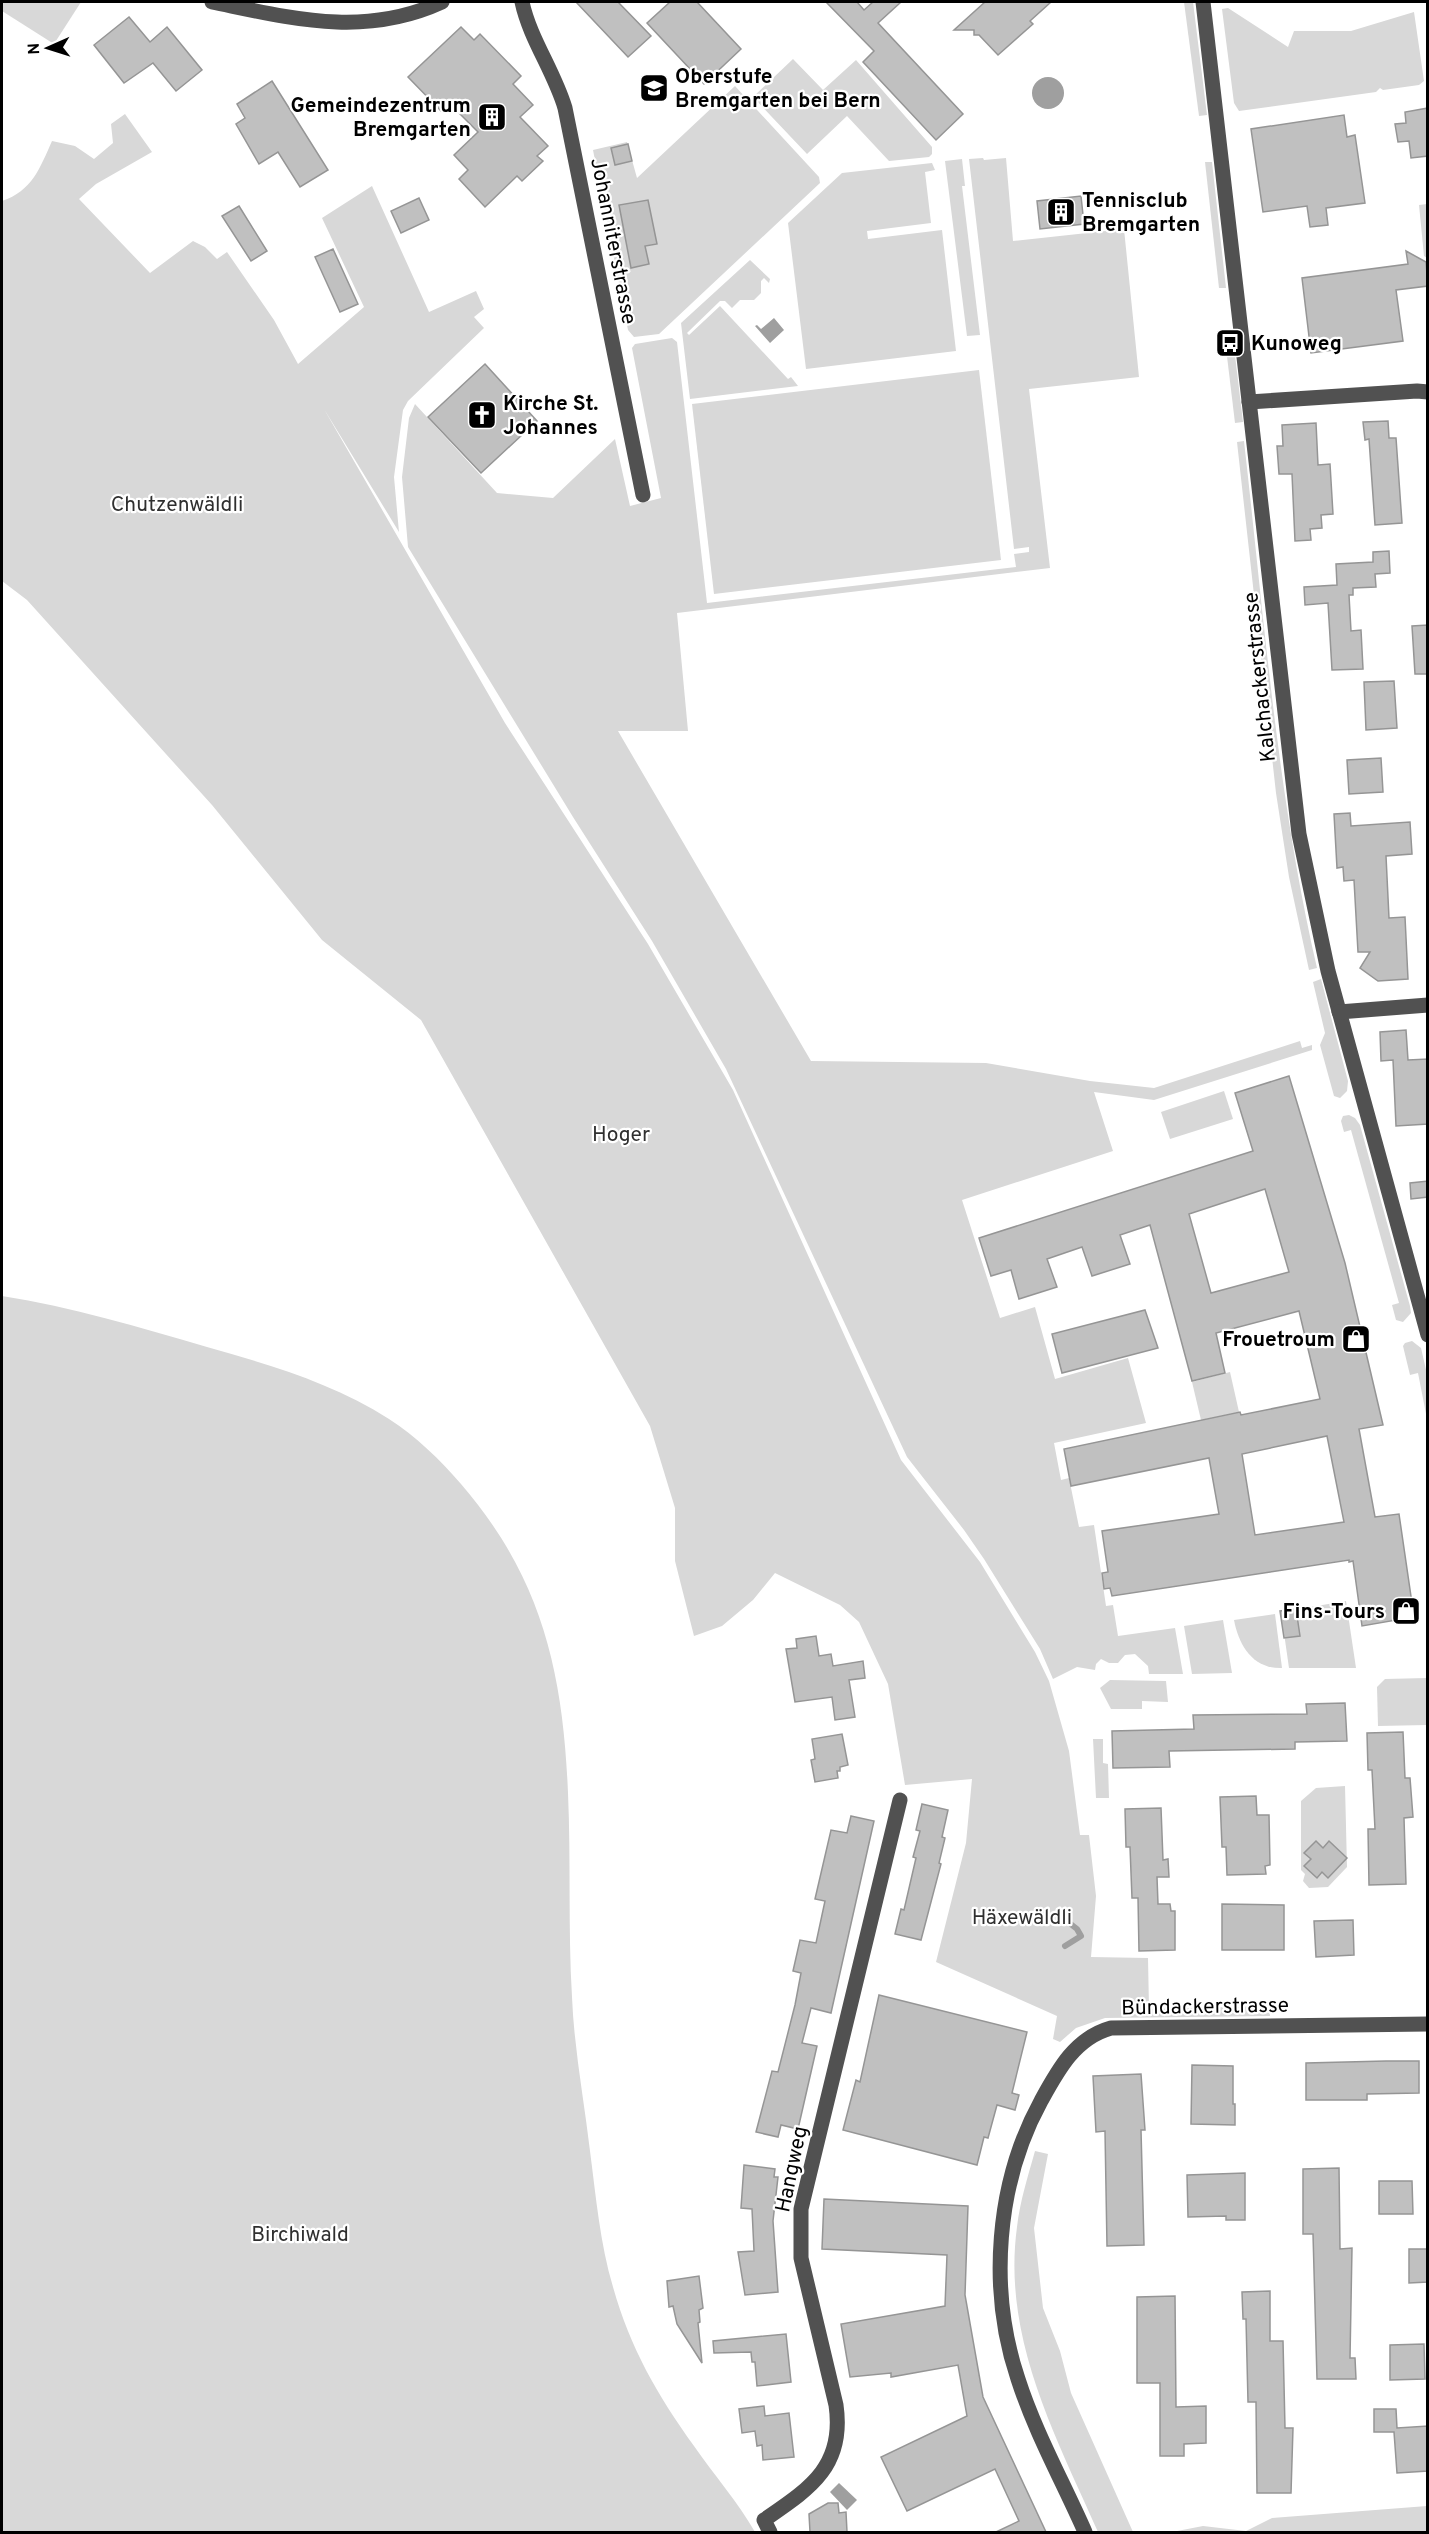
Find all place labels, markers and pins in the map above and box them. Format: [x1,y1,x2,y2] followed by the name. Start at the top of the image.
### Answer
[675,64,881,115] place label: Oberstufe Bremgarten bei Bern
[638,72,670,104] school or university icon: Oberstufe Bremgarten bei Bern
[291,93,471,144] place label: Gemeindezentrum Bremgarten
[476,101,508,133] building icon: Gemeindezentrum Bremgarten
[1082,188,1200,239] place label: Tennisclub Bremgarten
[1045,196,1077,228] building icon: Tennisclub Bremgarten
[1214,327,1246,359] bus stop icon: Kunoweg
[1251,331,1342,358] place label: Kunoweg
[503,391,598,442] place label: Kirche St. Johannes
[466,399,498,431] church icon: Kirche St. Johannes
[1340,1323,1372,1355] shop icon: Frouetroum
[1222,1327,1335,1354] place label: Frouetroum
[1390,1595,1422,1627] shop icon: Fins-Tours
[1283,1599,1385,1626] place label: Fins-Tours

